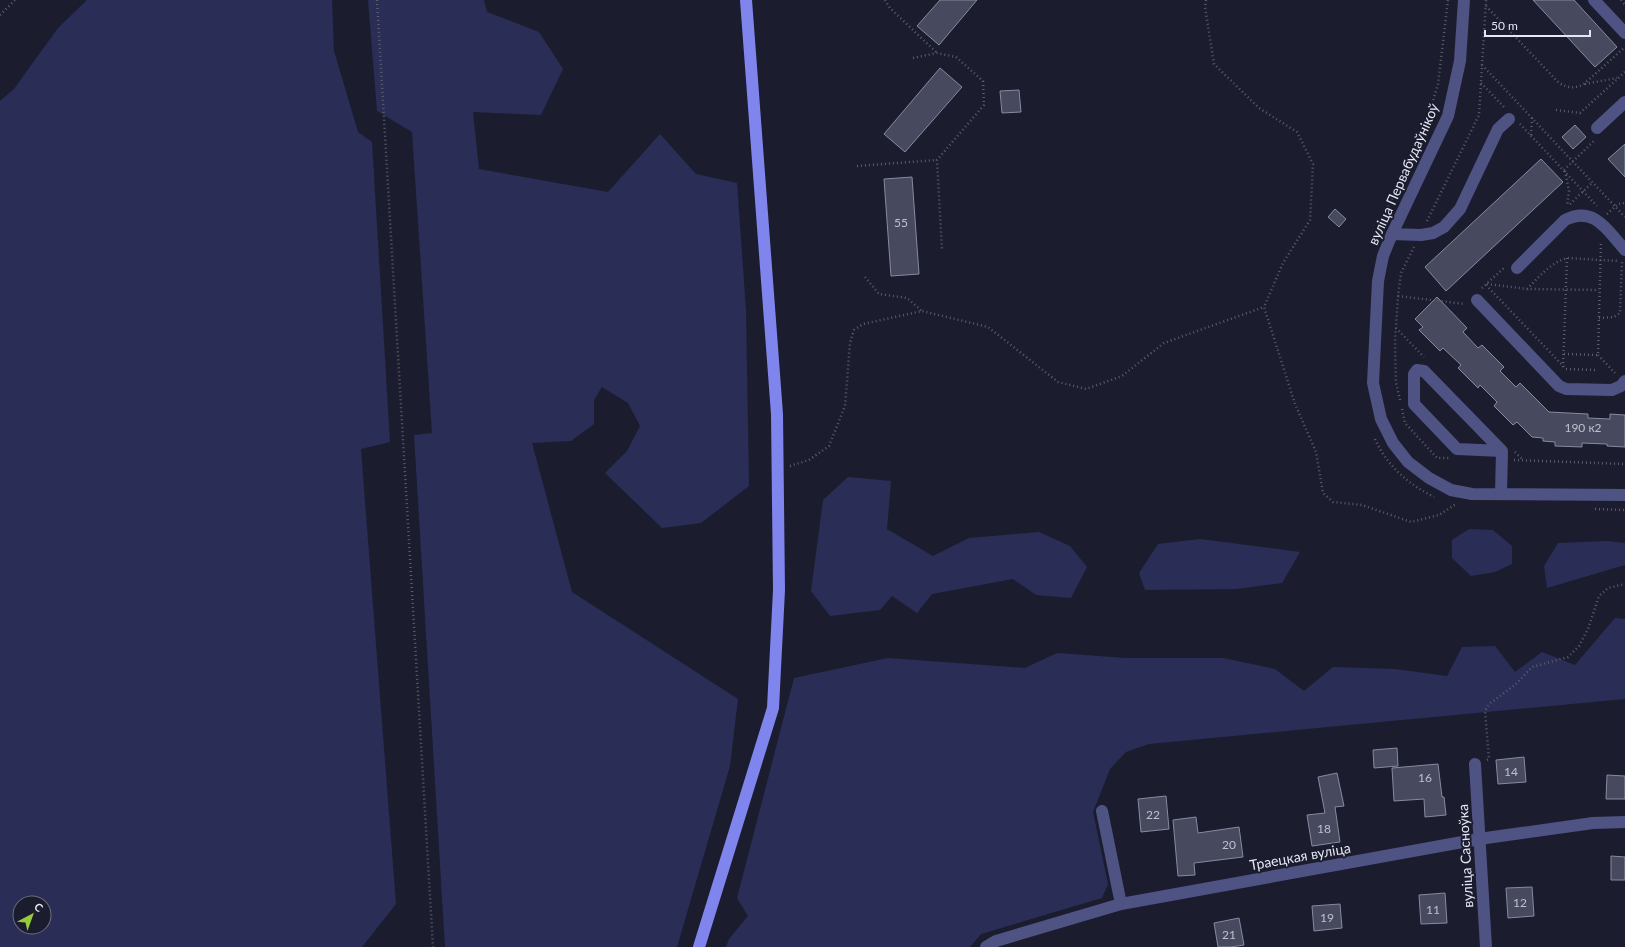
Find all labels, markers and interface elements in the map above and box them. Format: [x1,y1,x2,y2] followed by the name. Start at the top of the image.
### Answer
[1485,12,1590,38] scale bar
[1491,18,1518,33] text: 50 m
[1364,100,1442,248] street label: вуліца Первабудаўнікоў
[894,215,908,230] house number: 55
[1564,420,1602,435] house number: 190 к2
[1504,764,1518,779] house number: 14
[1418,770,1432,785] house number: 16
[1454,804,1476,908] street label: вуліца Сасноўка
[1146,807,1160,822] house number: 22
[1317,821,1331,836] house number: 18
[1222,837,1236,852] house number: 20
[1248,839,1352,873] street label: Траецкая вуліца
[12,895,52,935] north arrow
[1513,895,1527,910] house number: 12
[32,900,46,915] text: С
[1426,902,1440,917] house number: 11
[1320,910,1334,925] house number: 19
[1222,927,1236,942] house number: 21

